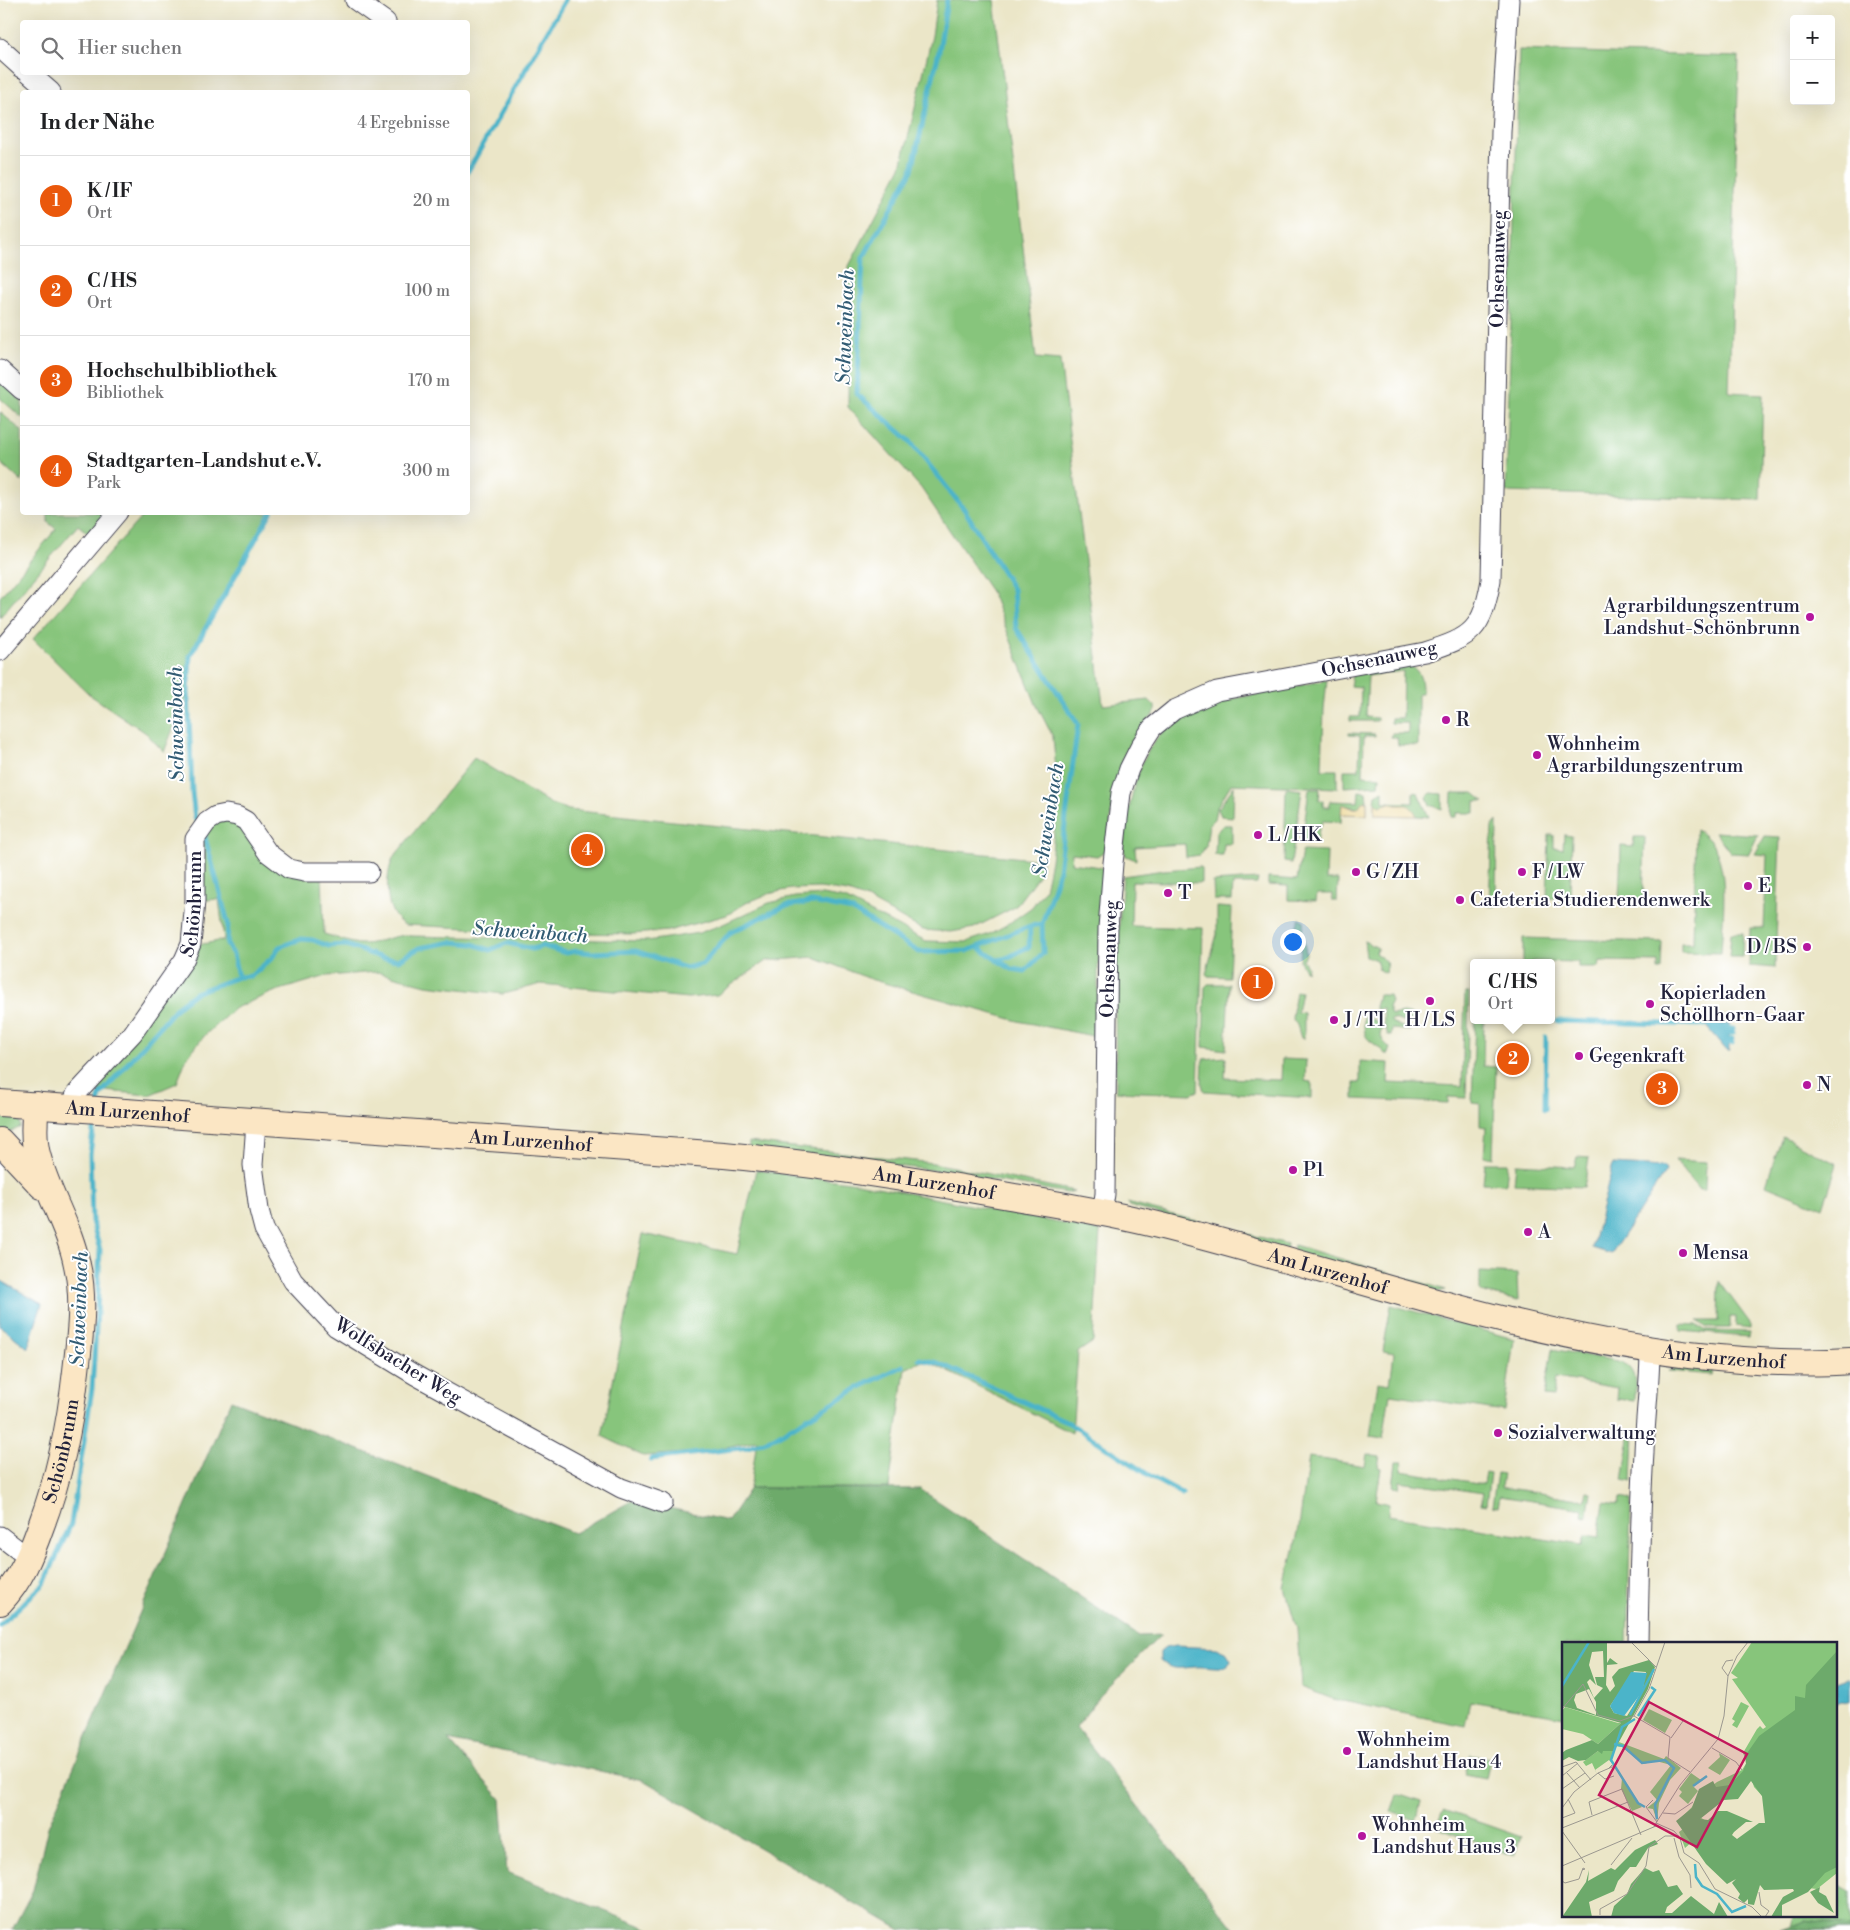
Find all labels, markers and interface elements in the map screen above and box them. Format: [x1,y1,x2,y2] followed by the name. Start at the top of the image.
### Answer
[1790,15,1835,105] map controls
[1790,15,1835,60] button: +
[20,20,470,75] search box
[38,34,66,62] icon: search
[78,36,182,60] text: Hier suchen
[1790,60,1835,105] button: −
[40,110,155,136] text: In der Nähe
[357,113,450,133] text: 4 Ergebnisse
[87,179,133,203] text: K / IF
[52,191,60,211] text: 1
[413,191,450,211] text: 20 m
[87,203,113,223] text: Ort
[1485,210,1511,328] street label: Ochsenauweg
[831,268,861,385] water label: Schweinbach
[87,269,137,293] text: C / HS
[51,281,61,301] text: 2
[405,281,450,301] text: 100 m
[87,293,113,313] text: Ort
[87,359,277,383] text: Hochschulbibliothek
[51,371,61,391] text: 3
[408,371,450,391] text: 170 m
[87,383,163,403] text: Bibliothek
[87,449,322,473] text: Stadtgarten-Landshut e.V.
[51,461,61,481] text: 4
[403,461,450,481] text: 300 m
[87,473,120,493] text: Park
[1603,594,1800,640] place label: Agrarbildungszentrum Landshut-Schönbrunn
[1804,611,1816,623] marker: Agrarbildungszentrum Landshut-Schönbrunn
[1319,635,1439,683] street label: Ochsenauweg
[163,665,191,782] water label: Schweinbach
[1456,708,1470,732] place label: R
[1440,714,1452,726] marker: R
[1546,732,1744,778] place label: Wohnheim Agrarbildungszentrum
[1531,749,1543,761] marker: Wohnheim Agrarbildungszentrum
[1028,760,1071,879] water label: Schweinbach
[1268,823,1322,847] place label: L / HK
[1252,829,1264,841] marker: L / HK
[571,831,603,869] pin: 4
[175,851,207,961] street label: Schönbrunn
[1366,860,1419,884] place label: G / ZH
[1532,860,1585,884] place label: F / LW
[1350,866,1362,878] marker: G / ZH
[1516,866,1528,878] marker: F / LW
[1758,874,1771,898] place label: E
[1742,880,1754,892] marker: E
[1178,881,1191,905] place label: T
[1162,887,1174,899] marker: T
[1470,888,1711,912] place label: Cafeteria Studierendenwerk
[1454,894,1466,906] marker: Cafeteria Studierendenwerk
[1095,900,1123,1018] street label: Ochsenauweg
[472,917,589,950] water label: Schweinbach
[1280,929,1306,955] your location
[1747,935,1797,959] place label: D / BS
[1801,941,1813,953] marker: D / BS
[1470,959,1555,1024] popup
[1241,964,1273,1002] pin: 1
[1488,970,1537,994] text: C / HS
[1660,981,1805,1027] place label: Kopierladen Schöllhorn-Gaar
[1488,994,1513,1014] text: Ort
[1424,995,1436,1007] marker: H / LS
[1644,998,1656,1010] marker: Kopierladen Schöllhorn-Gaar
[1343,1008,1385,1032] place label: J / TI
[1405,1008,1455,1032] place label: H / LS
[1328,1014,1340,1026] marker: J / TI
[1497,1040,1529,1078] pin: 2
[1589,1044,1685,1068] place label: Gegenkraft
[1573,1050,1585,1062] marker: Gegenkraft
[1646,1070,1678,1108] pin: 3
[1817,1073,1831,1097] place label: N
[1801,1079,1813,1091] marker: N
[64,1096,191,1129] street label: Am Lurzenhof
[467,1125,594,1158] street label: Am Lurzenhof
[1303,1158,1324,1182] place label: P1
[870,1161,998,1206] street label: Am Lurzenhof
[1287,1164,1299,1176] marker: P1
[1537,1220,1552,1244] place label: A
[1522,1226,1534,1238] marker: A
[1693,1241,1749,1265] place label: Mensa
[1264,1243,1392,1301] street label: Am Lurzenhof
[1677,1247,1689,1259] marker: Mensa
[65,1250,95,1367] water label: Schweinbach
[329,1312,466,1410] street label: Wolfsbacher Weg
[1660,1339,1787,1374] street label: Am Lurzenhof
[38,1397,84,1506] street label: Schönbrunn
[1508,1421,1655,1445] place label: Sozialverwaltung
[1492,1427,1504,1439] marker: Sozialverwaltung
[1562,1642,1838,1918] inset map
[1356,1728,1502,1774] place label: Wohnheim Landshut Haus 4
[1341,1745,1353,1757] marker: Wohnheim Landshut Haus 4
[1371,1813,1516,1859] place label: Wohnheim Landshut Haus 3
[1356,1830,1368,1842] marker: Wohnheim Landshut Haus 3

